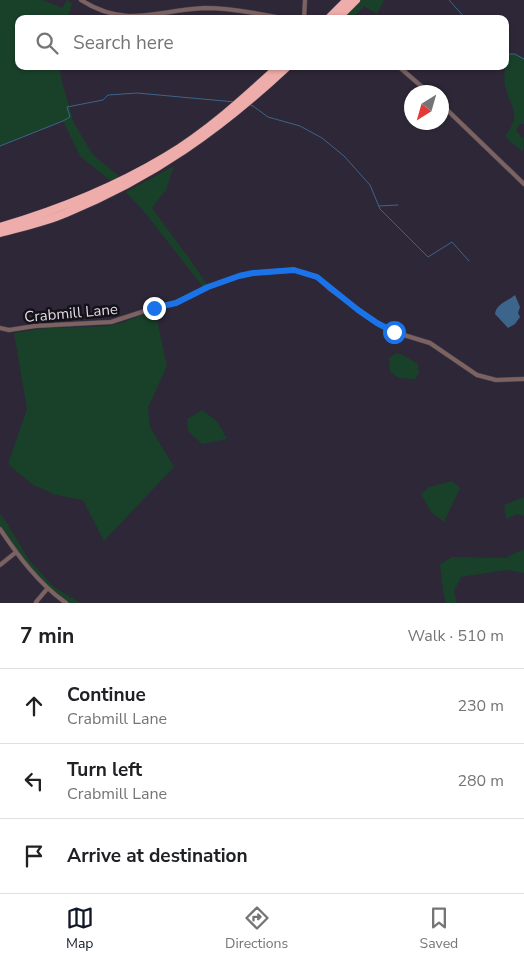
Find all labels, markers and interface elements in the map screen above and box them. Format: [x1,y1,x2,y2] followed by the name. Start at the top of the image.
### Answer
[15,15,509,70] search box
[33,29,61,57] icon: search
[73,30,174,56] text: Search here
[404,85,449,130] north arrow
[143,297,166,320] route end
[23,299,119,327] street label: Crabmill Lane
[383,321,406,344] route start
[20,622,74,650] text: 7 min
[408,625,504,647] text: Walk · 510 m
[67,682,146,708] text: Continue
[20,692,48,720] icon: ahead
[457,695,504,717] text: 230 m
[67,708,167,730] text: Crabmill Lane
[67,757,142,783] text: Turn left
[20,767,48,795] icon: left
[457,770,504,792] text: 280 m
[67,783,167,805] text: Crabmill Lane
[20,842,48,870] icon: arrive
[67,843,248,869] text: Arrive at destination
[66,904,94,953] tab: Map
[225,904,288,953] tab: Directions
[420,904,458,953] tab: Saved

